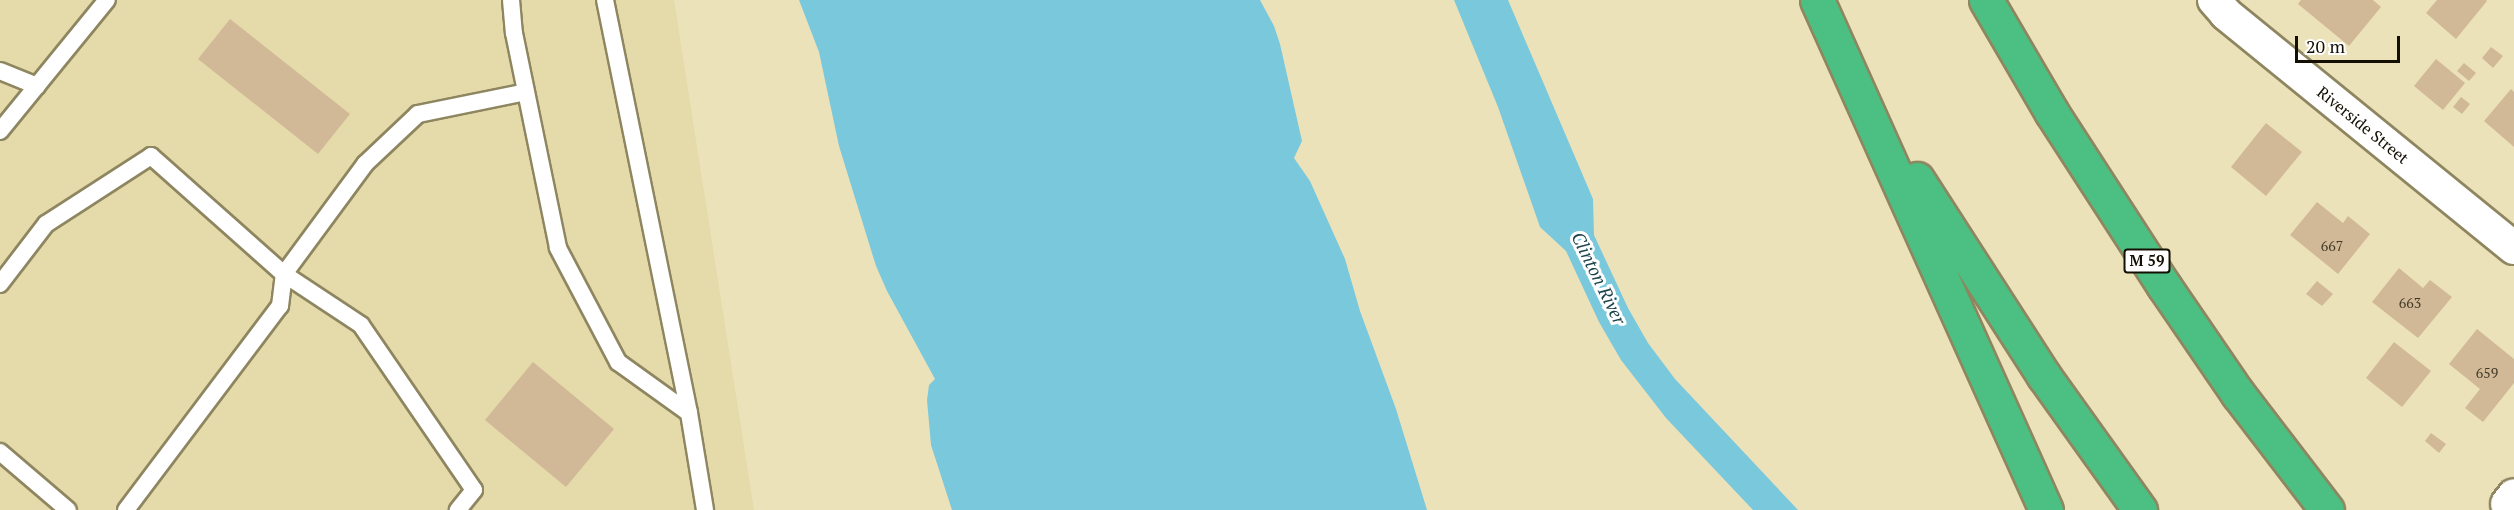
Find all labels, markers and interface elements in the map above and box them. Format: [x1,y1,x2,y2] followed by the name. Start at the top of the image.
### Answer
[2298,24,2403,62] scale bar
[2306,34,2345,58] text: 20 m
[2313,82,2413,168] street label: Riverside Street
[1567,228,1631,328] water label: Clinton River
[2321,238,2343,254] house number: 667
[2123,249,2171,273] road number: M 59
[2399,295,2421,311] house number: 663
[2476,365,2498,381] house number: 659

